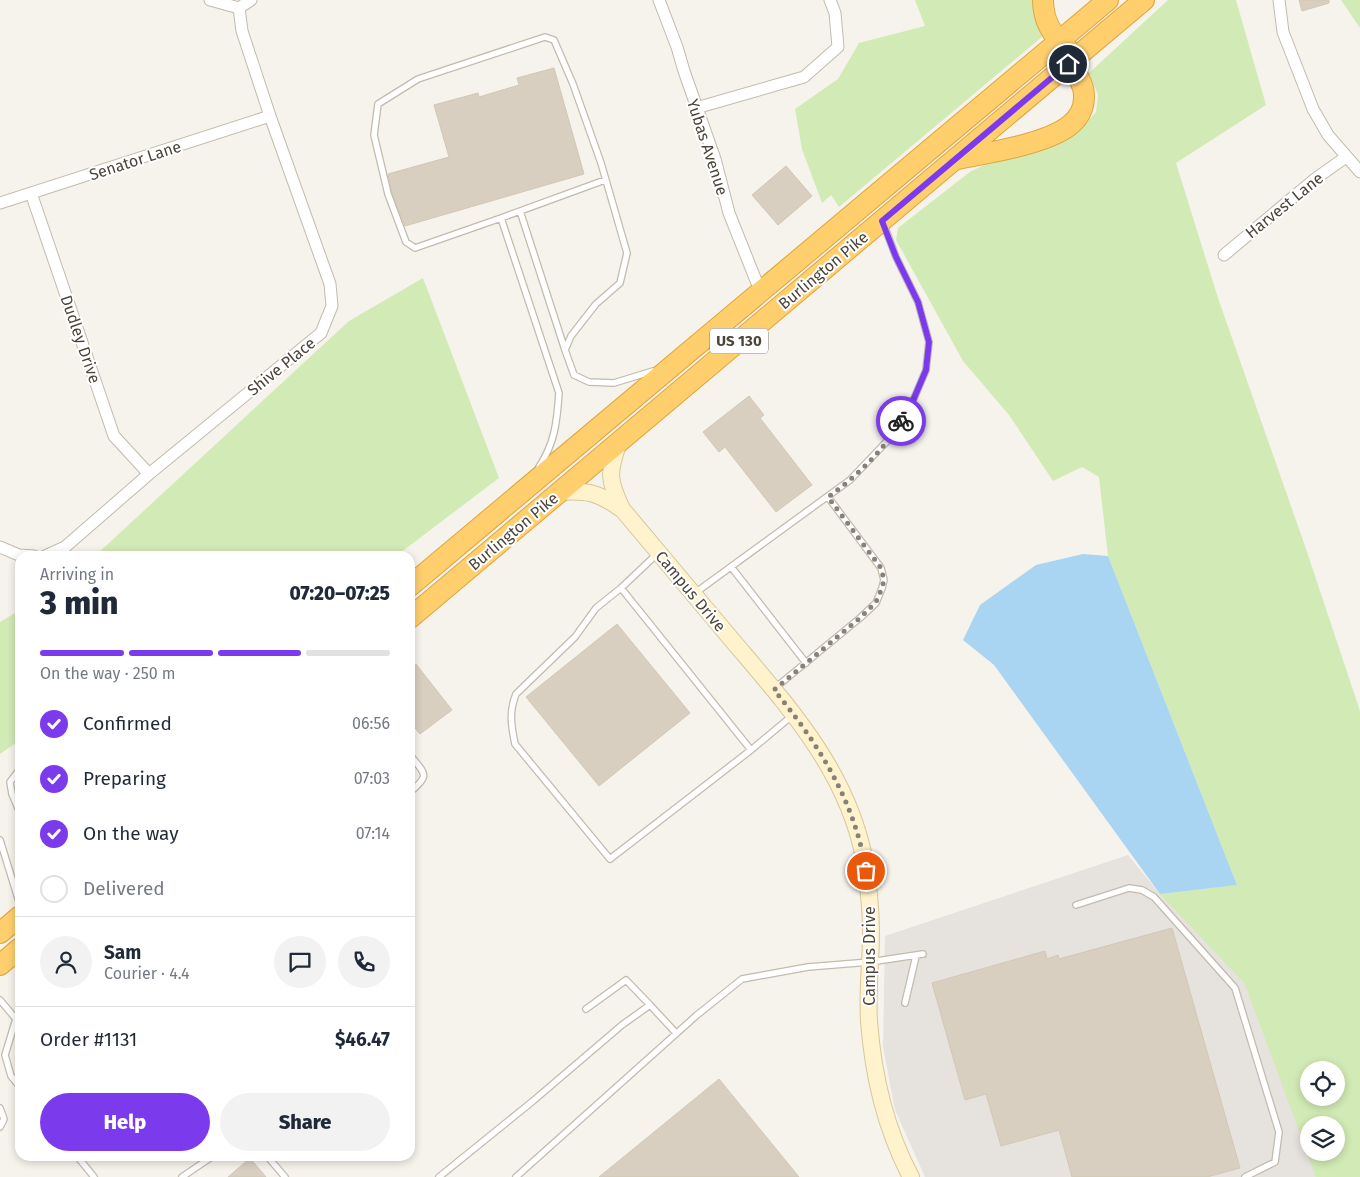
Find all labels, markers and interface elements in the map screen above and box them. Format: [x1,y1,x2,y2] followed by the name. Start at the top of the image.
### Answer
[1047,43,1089,85] pin
[1054,50,1082,78] icon: home
[683,97,732,198] street label: Yubas Avenue
[87,137,183,184] street label: Senator Lane
[1242,168,1327,242] street label: Harvest Lane
[775,227,872,313] street label: Burlington Pike
[57,293,105,386] street label: Dudley Drive
[710,328,768,354] road number: US 130
[244,333,319,400] street label: Shive Place
[876,396,926,446] courier
[887,407,915,435] icon: bike
[465,488,562,574] street label: Burlington Pike
[651,547,730,635] street label: Campus Drive
[40,565,114,584] text: Arriving in
[290,582,390,605] text: 07:20–07:25
[40,584,118,622] text: 3 min
[40,664,176,683] text: On the way · 250 m
[40,710,68,738] icon: check
[83,712,172,735] text: Confirmed
[352,714,390,733] text: 06:56
[40,765,68,793] icon: check
[83,767,166,790] text: Preparing
[354,769,390,788] text: 07:03
[40,820,68,848] icon: check
[83,822,179,845] text: On the way
[356,824,390,843] text: 07:14
[845,850,887,892] pin
[852,857,880,885] icon: bag
[83,877,165,900] text: Delivered
[860,906,879,1006] street label: Campus Drive
[40,936,92,988] button: person
[274,936,326,988] button: chat
[338,936,390,988] button: phone
[104,941,141,964] text: Sam
[104,964,190,983] text: Courier · 4.4
[40,1028,137,1051] text: Order #1131
[335,1028,390,1051] text: $46.47
[1300,1061,1345,1161] map controls
[1300,1061,1345,1106] button: locate
[40,1093,210,1151] button: Help
[220,1093,390,1151] button: Share
[1300,1116,1345,1161] button: layers

